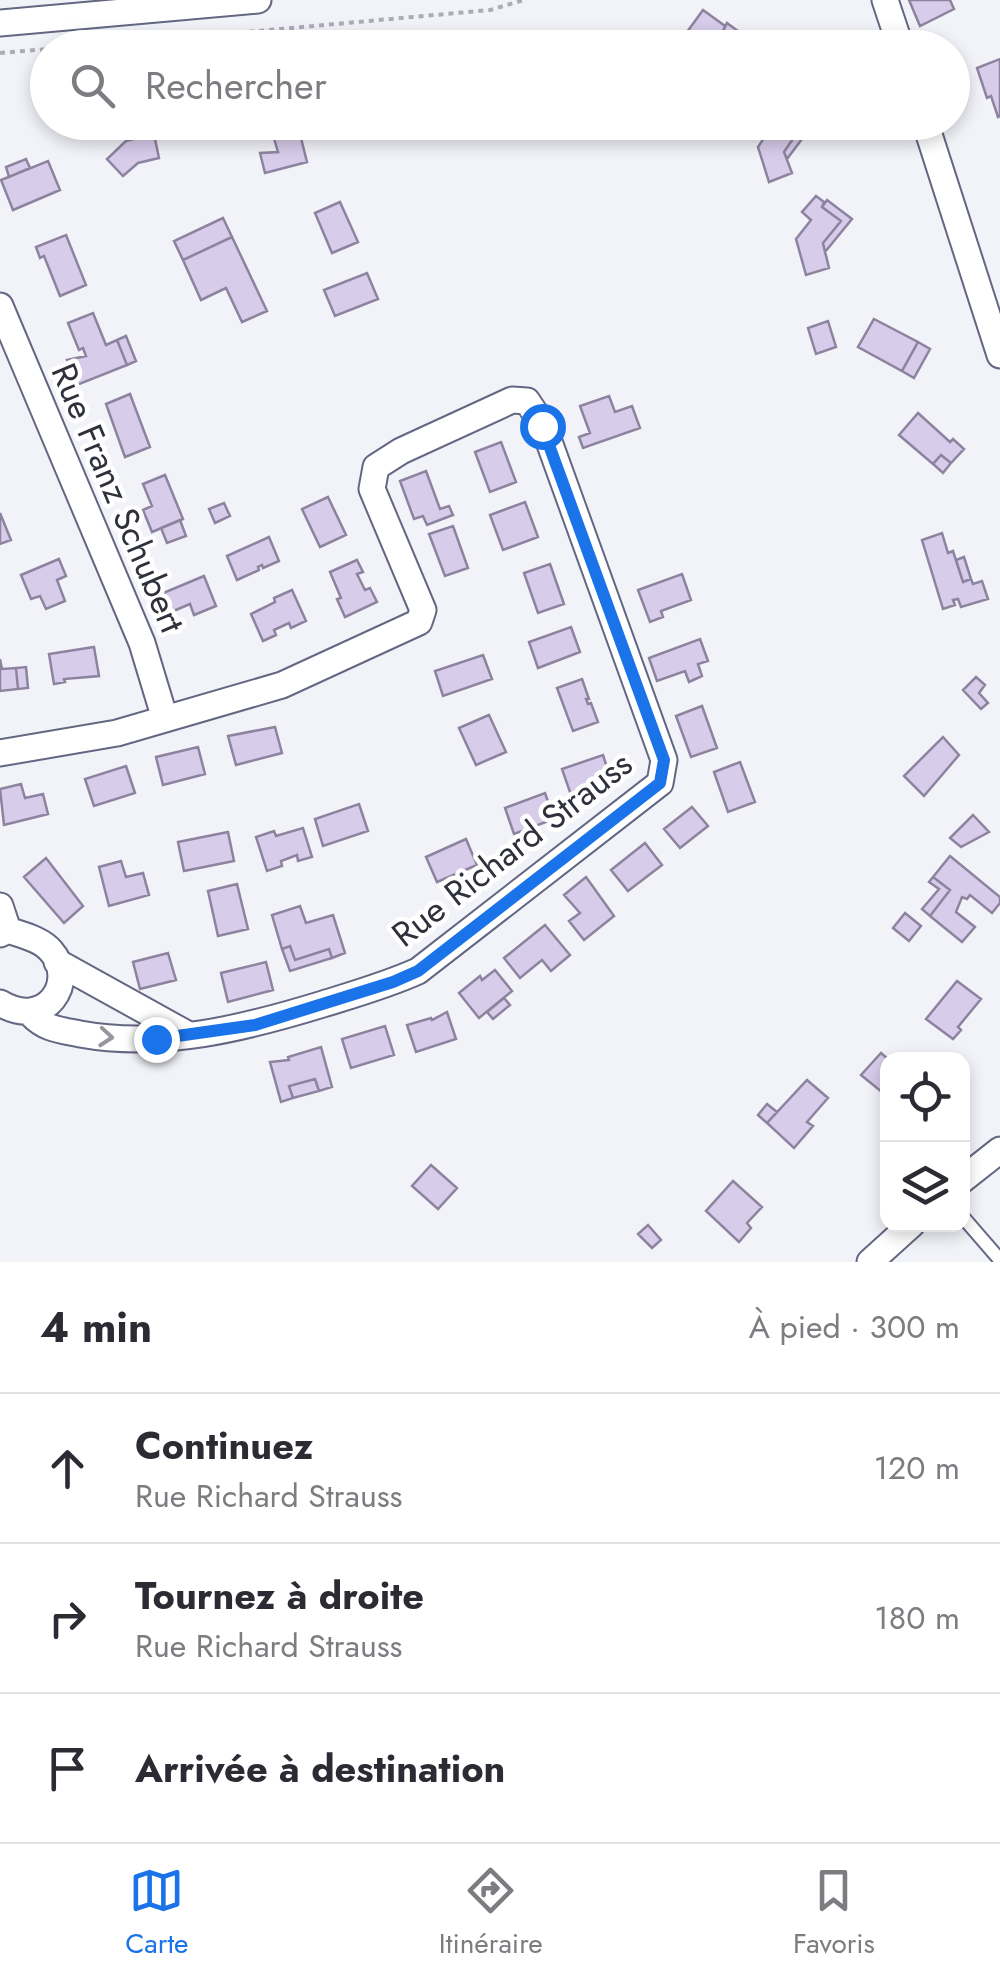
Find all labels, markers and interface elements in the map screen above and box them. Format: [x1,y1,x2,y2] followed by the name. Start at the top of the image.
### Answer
[30,30,970,140] search box
[65,58,120,113] icon: search
[145,58,327,113] text: Rechercher
[39,356,198,641] street label: Rue Franz Schubert
[520,404,566,450] route start
[381,739,643,959] street label: Rue Richard Strauss
[134,1017,180,1063] route end
[99,1025,115,1047] one-way arrow
[880,1052,970,1232] map controls
[880,1052,970,1142] button: locate
[880,1142,970,1232] button: layers
[40,1297,152,1358] text: 4 min
[749,1304,960,1350] text: À pied · 300 m
[135,1418,313,1473] text: Continuez
[40,1441,95,1496] icon: ahead
[874,1445,960,1491] text: 120 m
[135,1473,403,1519] text: Rue Richard Strauss
[135,1568,424,1623] text: Tournez à droite
[40,1591,95,1646] icon: right
[874,1595,960,1641] text: 180 m
[135,1623,403,1669] text: Rue Richard Strauss
[40,1741,95,1796] icon: arrive
[135,1741,505,1796] text: Arrivée à destination
[125,1863,189,1964] tab: Carte
[439,1863,543,1964] tab: Itinéraire
[793,1863,875,1964] tab: Favoris

